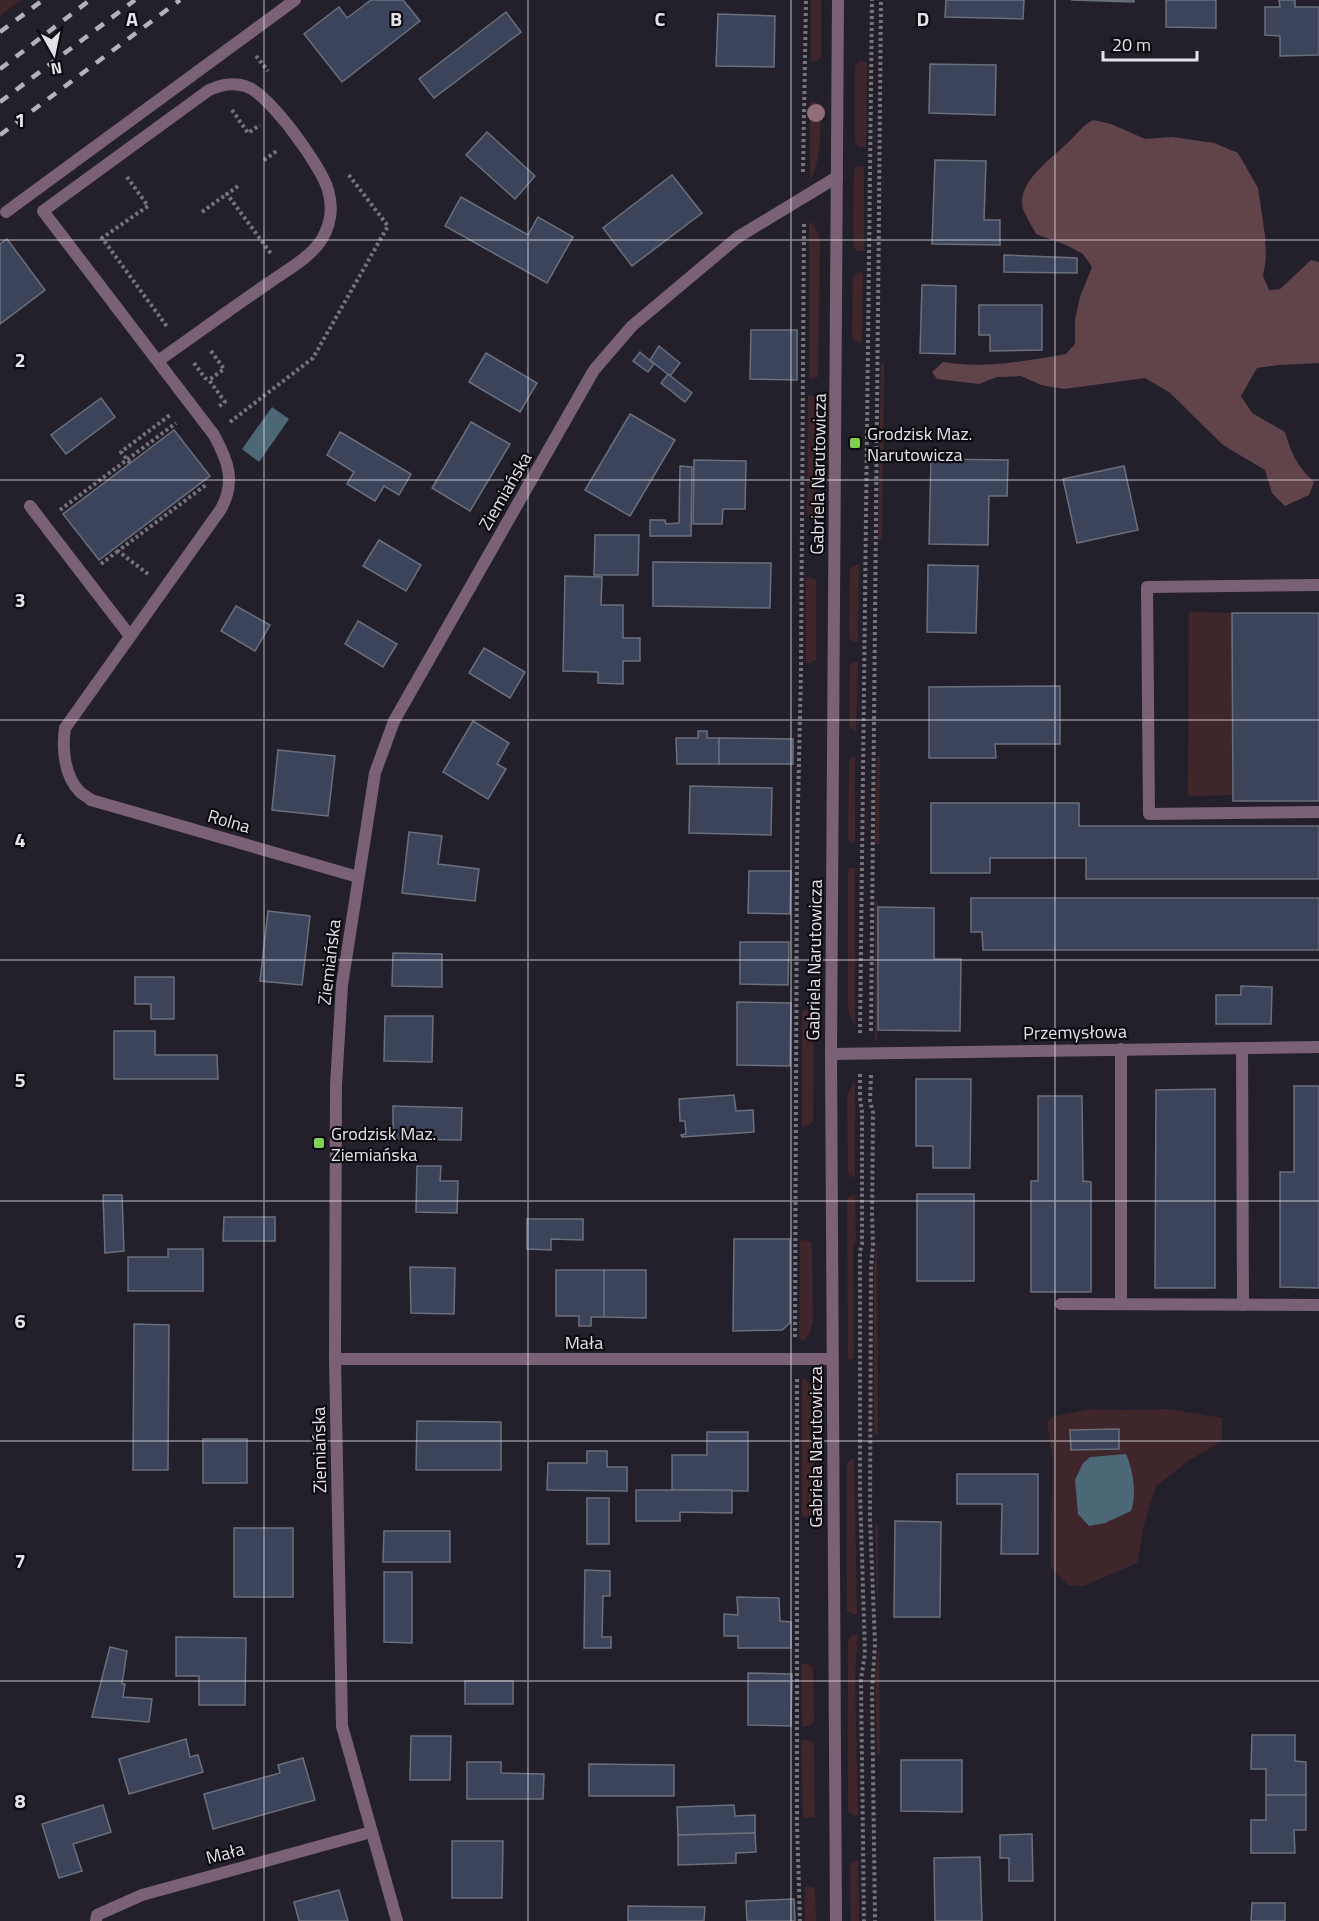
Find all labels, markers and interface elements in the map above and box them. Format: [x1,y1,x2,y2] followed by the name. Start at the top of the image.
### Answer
[126,3,138,34] text: A
[390,3,402,34] text: B
[655,3,666,34] text: C
[917,3,929,34] text: D
[24,24,84,84] north arrow
[1103,24,1198,62] scale bar
[1112,31,1151,58] text: 20 m
[49,56,64,82] text: N
[14,104,26,135] text: 1
[14,344,26,375] text: 2
[803,393,833,555] street label: Gabriela Narutowicza
[867,420,972,468] place label: Grodzisk Maz. Narutowicza
[848,436,862,450] marker: Grodzisk Maz. Narutowicza
[472,447,538,535] street label: Ziemiańska
[14,584,26,615] text: 3
[204,802,254,840] street label: Rolna
[14,824,26,855] text: 4
[799,879,829,1041] street label: Gabriela Narutowicza
[310,918,348,1006] street label: Ziemiańska
[1023,1018,1127,1046] street label: Przemysłowa
[14,1064,26,1095] text: 5
[331,1120,436,1168] place label: Grodzisk Maz. Ziemiańska
[312,1136,326,1150] marker: Grodzisk Maz. Ziemiańska
[14,1305,26,1336] text: 6
[565,1329,603,1356] street label: Mała
[802,1366,829,1528] street label: Gabriela Narutowicza
[305,1407,333,1493] street label: Ziemiańska
[14,1545,26,1576] text: 7
[14,1785,26,1816] text: 8
[203,1835,247,1871] street label: Mała

